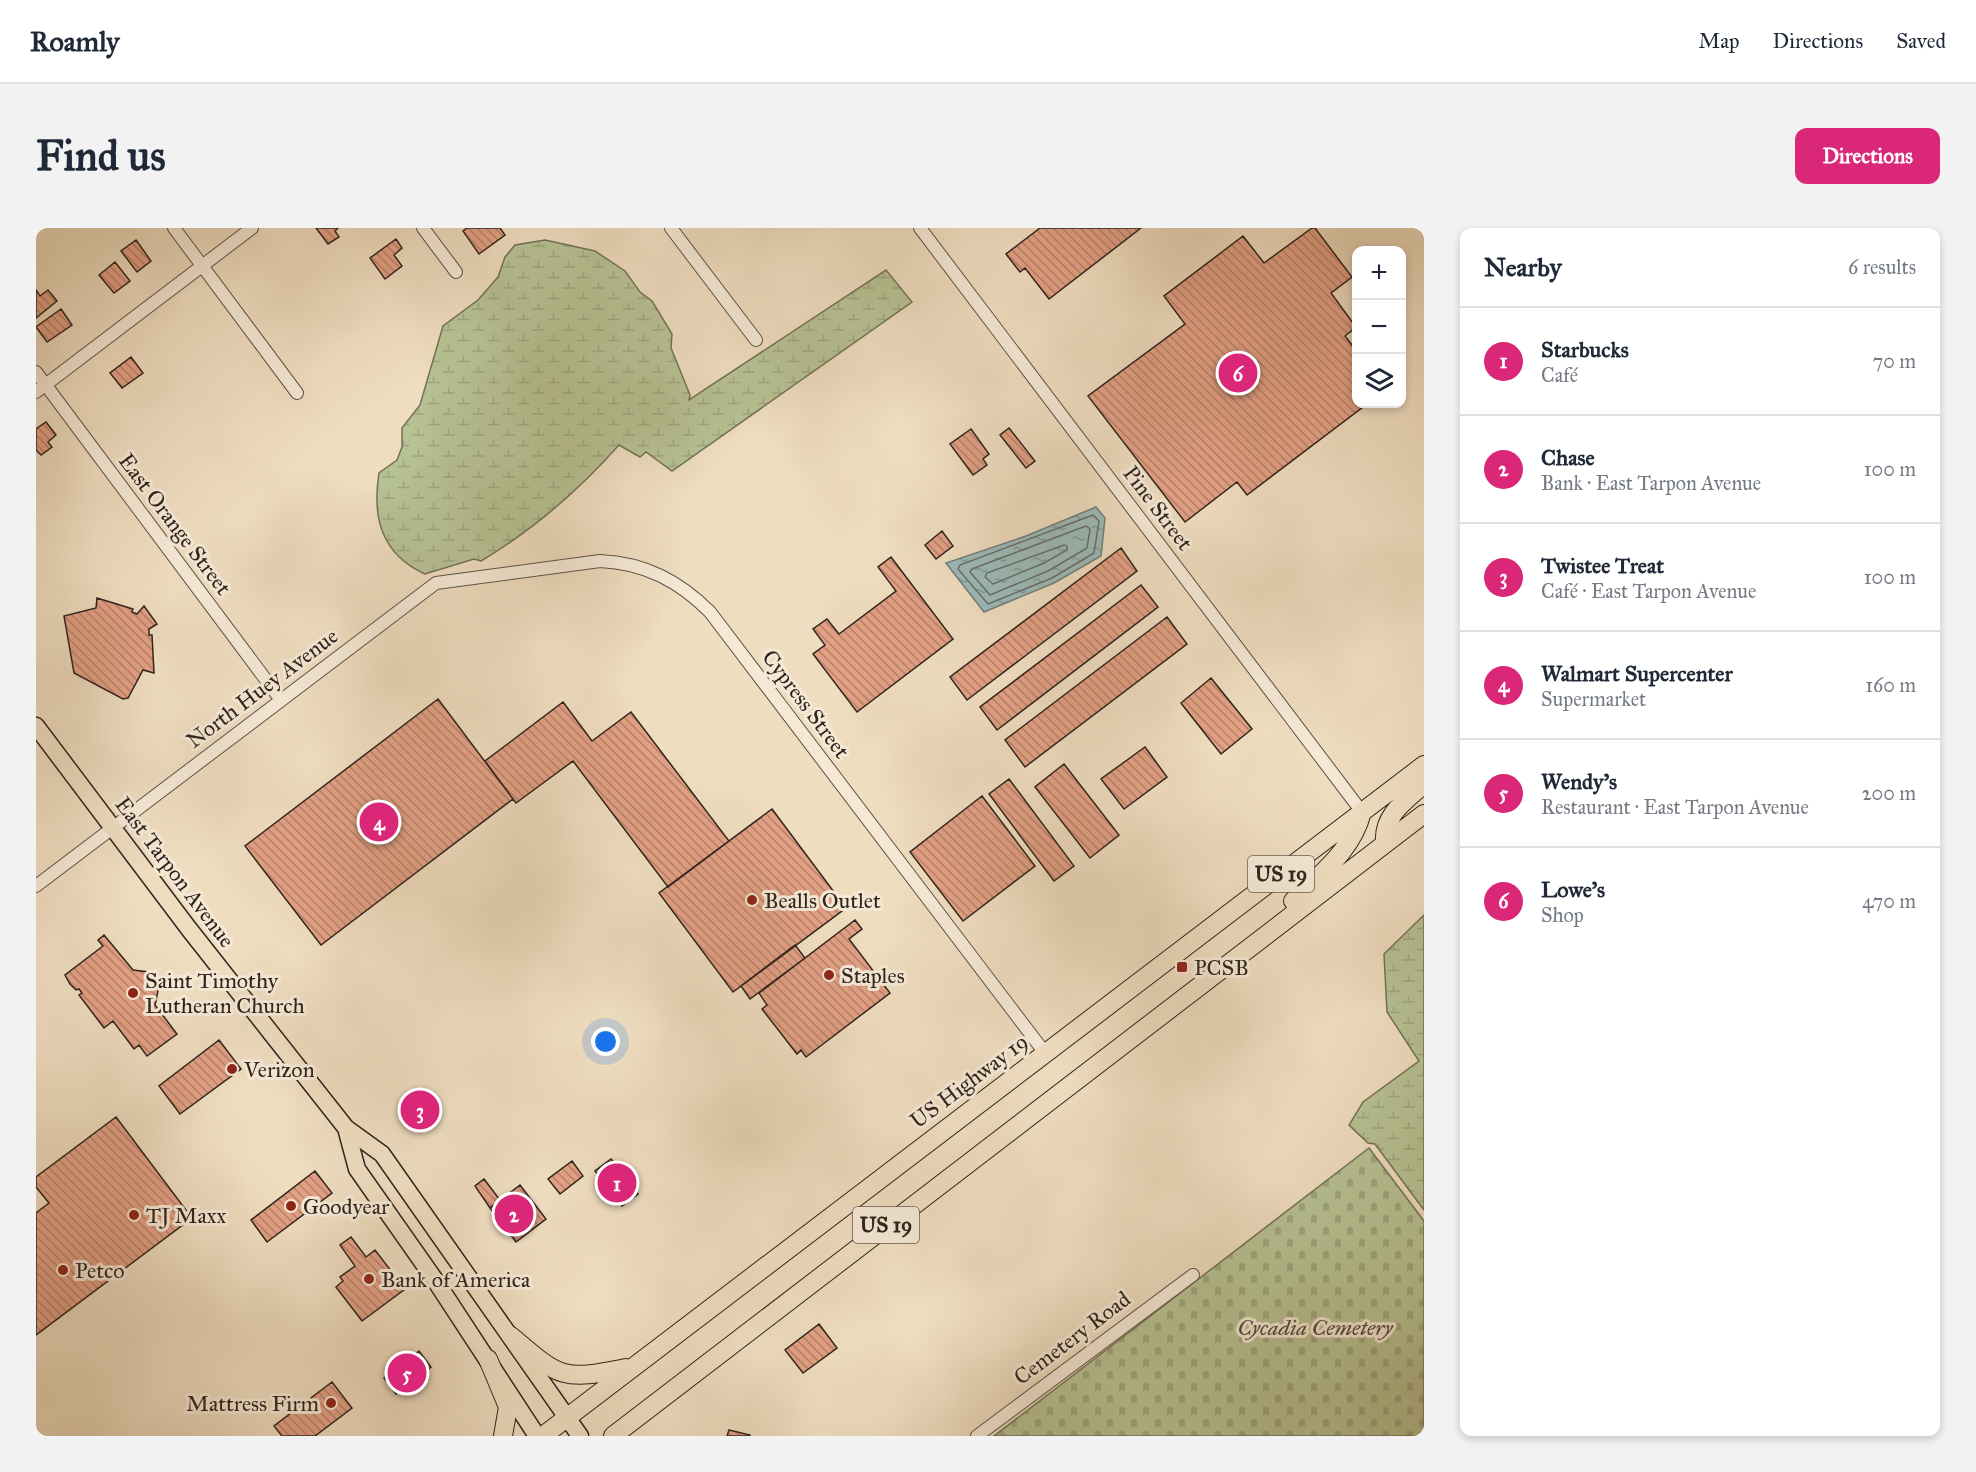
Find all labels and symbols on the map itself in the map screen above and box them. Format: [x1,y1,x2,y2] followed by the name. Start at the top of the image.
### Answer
[1218,350,1258,396] pin: 6
[113,448,237,600] street label: East Orange Street
[1117,460,1199,556] street label: Pine Street
[181,622,343,754] street label: North Huey Avenue
[756,644,856,764] street label: Cypress Street
[109,791,241,953] street label: East Tarpon Avenue
[360,800,398,844] pin: 4
[1248,856,1314,892] road number: US 19
[764,887,881,914] place label: Bealls Outlet
[745,893,759,907] marker: Bealls Outlet
[1194,954,1249,981] place label: PCSB
[1175,960,1189,974] marker: PCSB
[841,962,905,989] place label: Staples
[145,967,305,1019] place label: Saint Timothy Lutheran Church
[822,968,836,982] marker: Staples
[126,986,140,1000] marker: Saint Timothy Lutheran Church
[591,1027,620,1056] your location
[905,1028,1033,1134] street label: US Highway 19
[243,1056,315,1083] place label: Verizon
[225,1062,239,1076] marker: Verizon
[400,1088,440,1132] pin: 3
[598,1160,636,1206] pin: 1
[494,1192,534,1236] pin: 2
[303,1193,390,1220] place label: Goodyear
[284,1199,298,1213] marker: Goodyear
[146,1202,226,1229] place label: TJ Maxx
[853,1207,919,1243] road number: US 19
[127,1208,141,1222] marker: TJ Maxx
[75,1257,125,1284] place label: Petco
[56,1263,70,1277] marker: Petco
[381,1266,531,1293] place label: Bank of America
[362,1272,376,1286] marker: Bank of America
[1008,1285,1136,1391] street label: Cemetery Road
[1237,1314,1393,1341] park label: Cycadia Cemetery
[388,1350,427,1396] pin: 5
[186,1390,320,1417] place label: Mattress Firm
[324,1396,338,1410] marker: Mattress Firm

